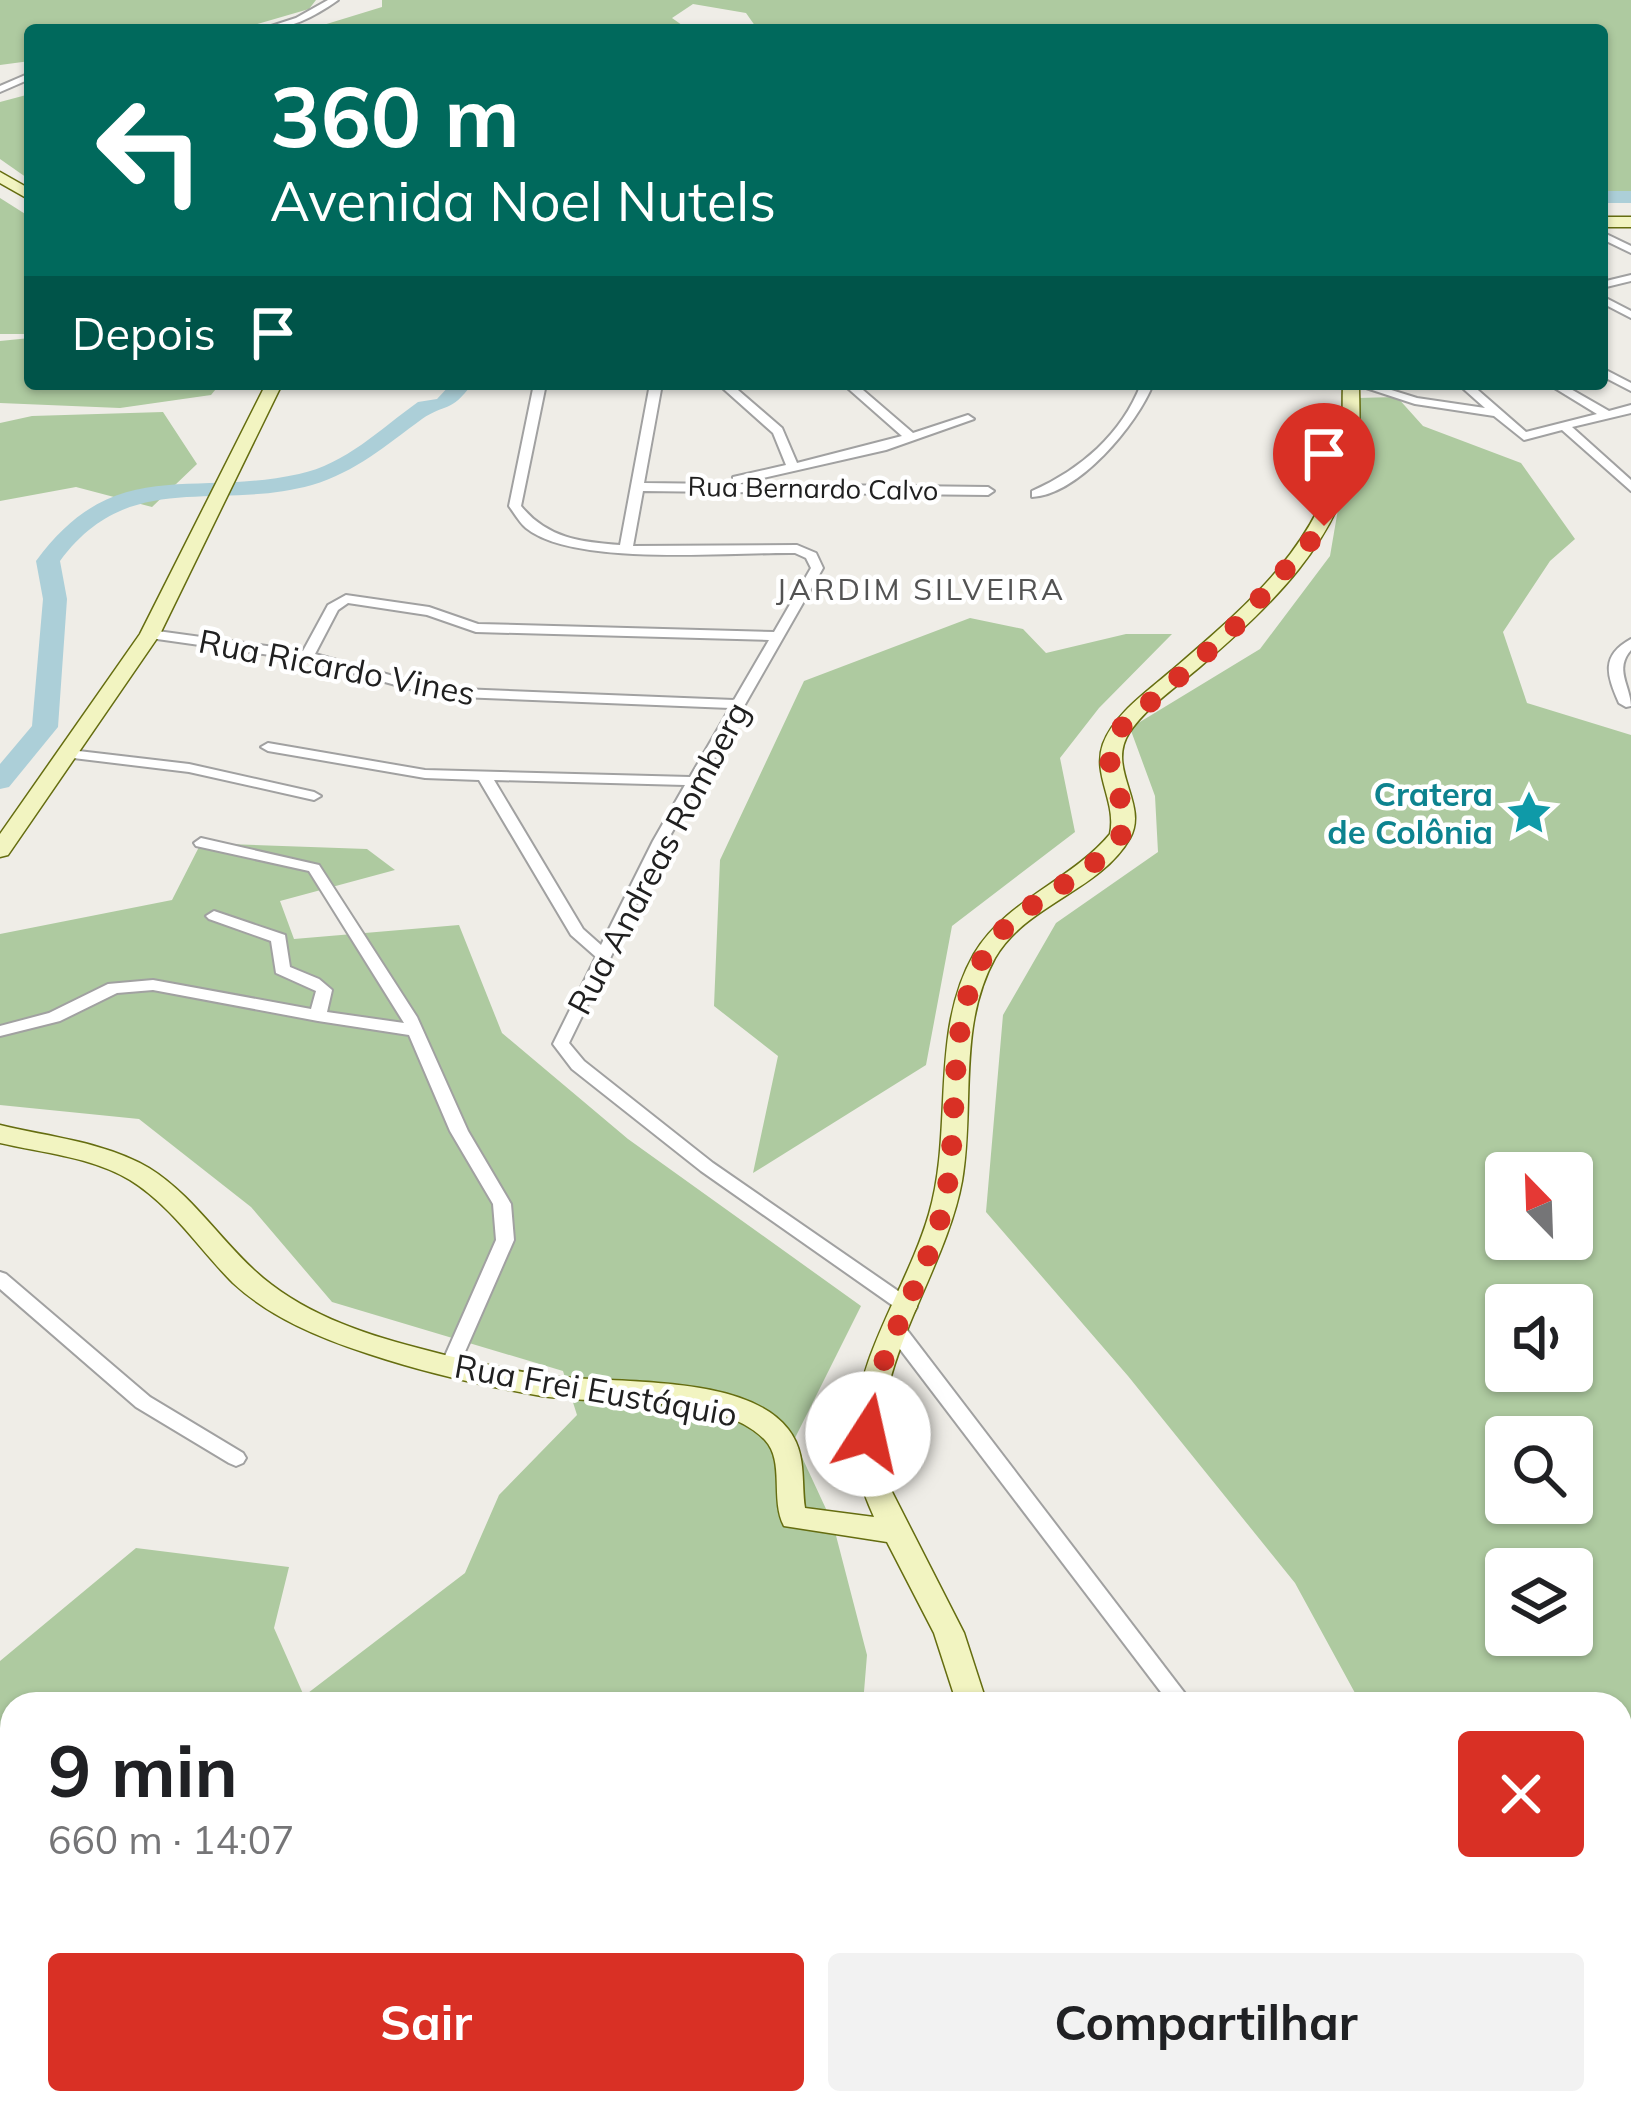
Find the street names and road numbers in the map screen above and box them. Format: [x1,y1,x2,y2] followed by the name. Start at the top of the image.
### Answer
[687,469,939,507] street label: Rua Bernardo Calvo
[195,620,479,713] street label: Rua Ricardo Vines
[558,695,757,1021] street label: Rua Andreas Romberg
[452,1344,741,1435] street label: Rua Frei Eustáquio

